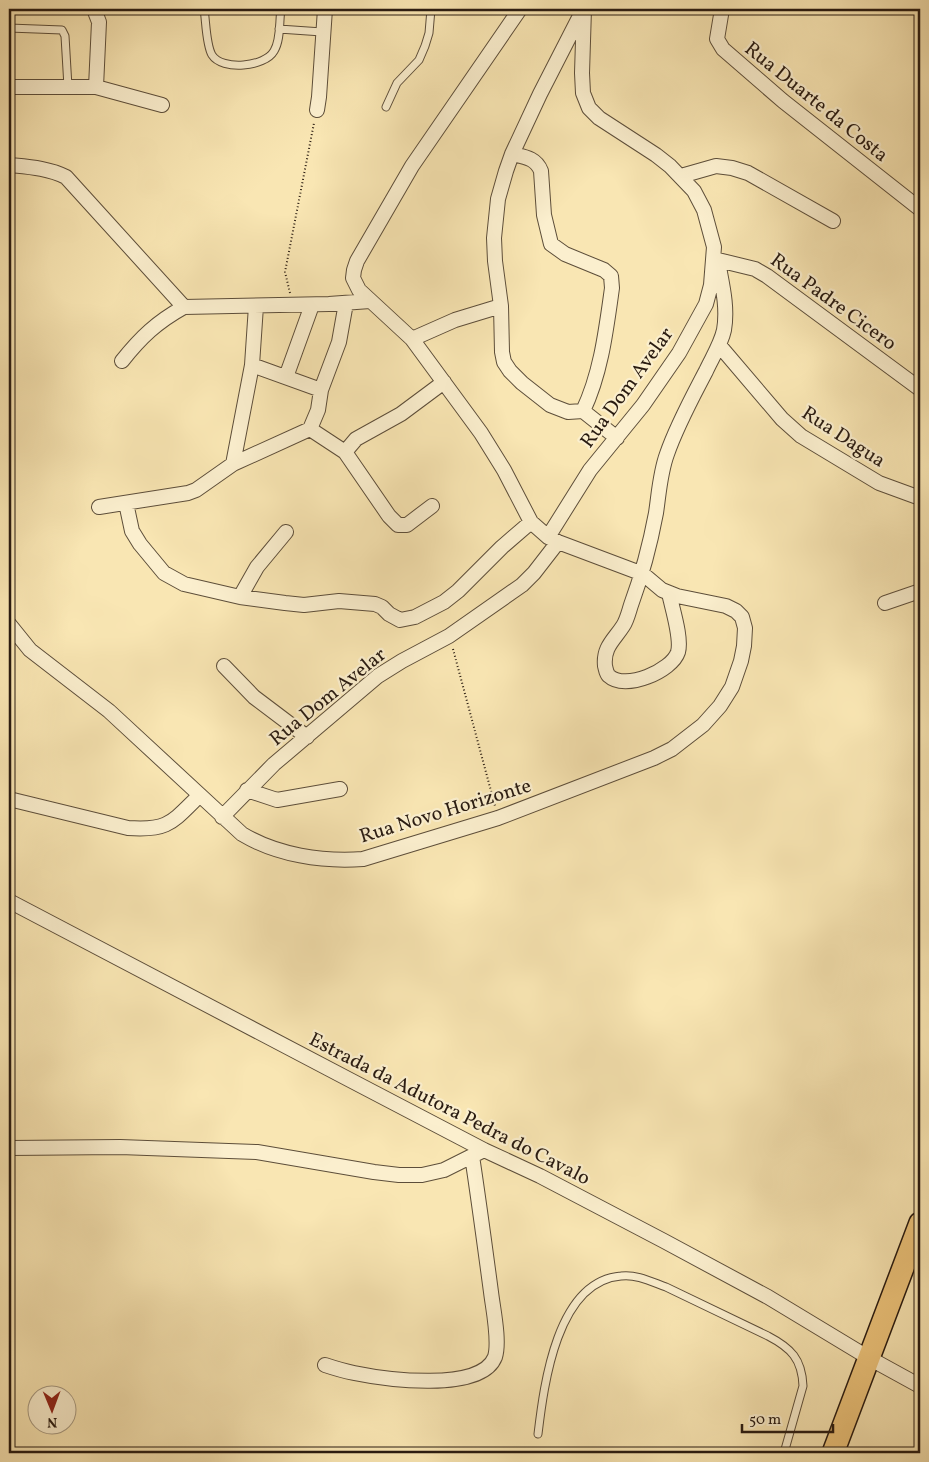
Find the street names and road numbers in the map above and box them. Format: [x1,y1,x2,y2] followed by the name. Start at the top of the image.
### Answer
[738,36,894,169] street label: Rua Duarte da Costa
[764,247,902,358] street label: Rua Padre Cicero
[574,322,681,454] street label: Rua Dom Avelar
[795,400,890,475] street label: Rua Dagua
[264,642,393,753] street label: Rua Dom Avelar
[356,772,535,851] street label: Rua Novo Horizonte
[304,1026,595,1193] street label: Estrada da Adutora Pedra do Cavalo

